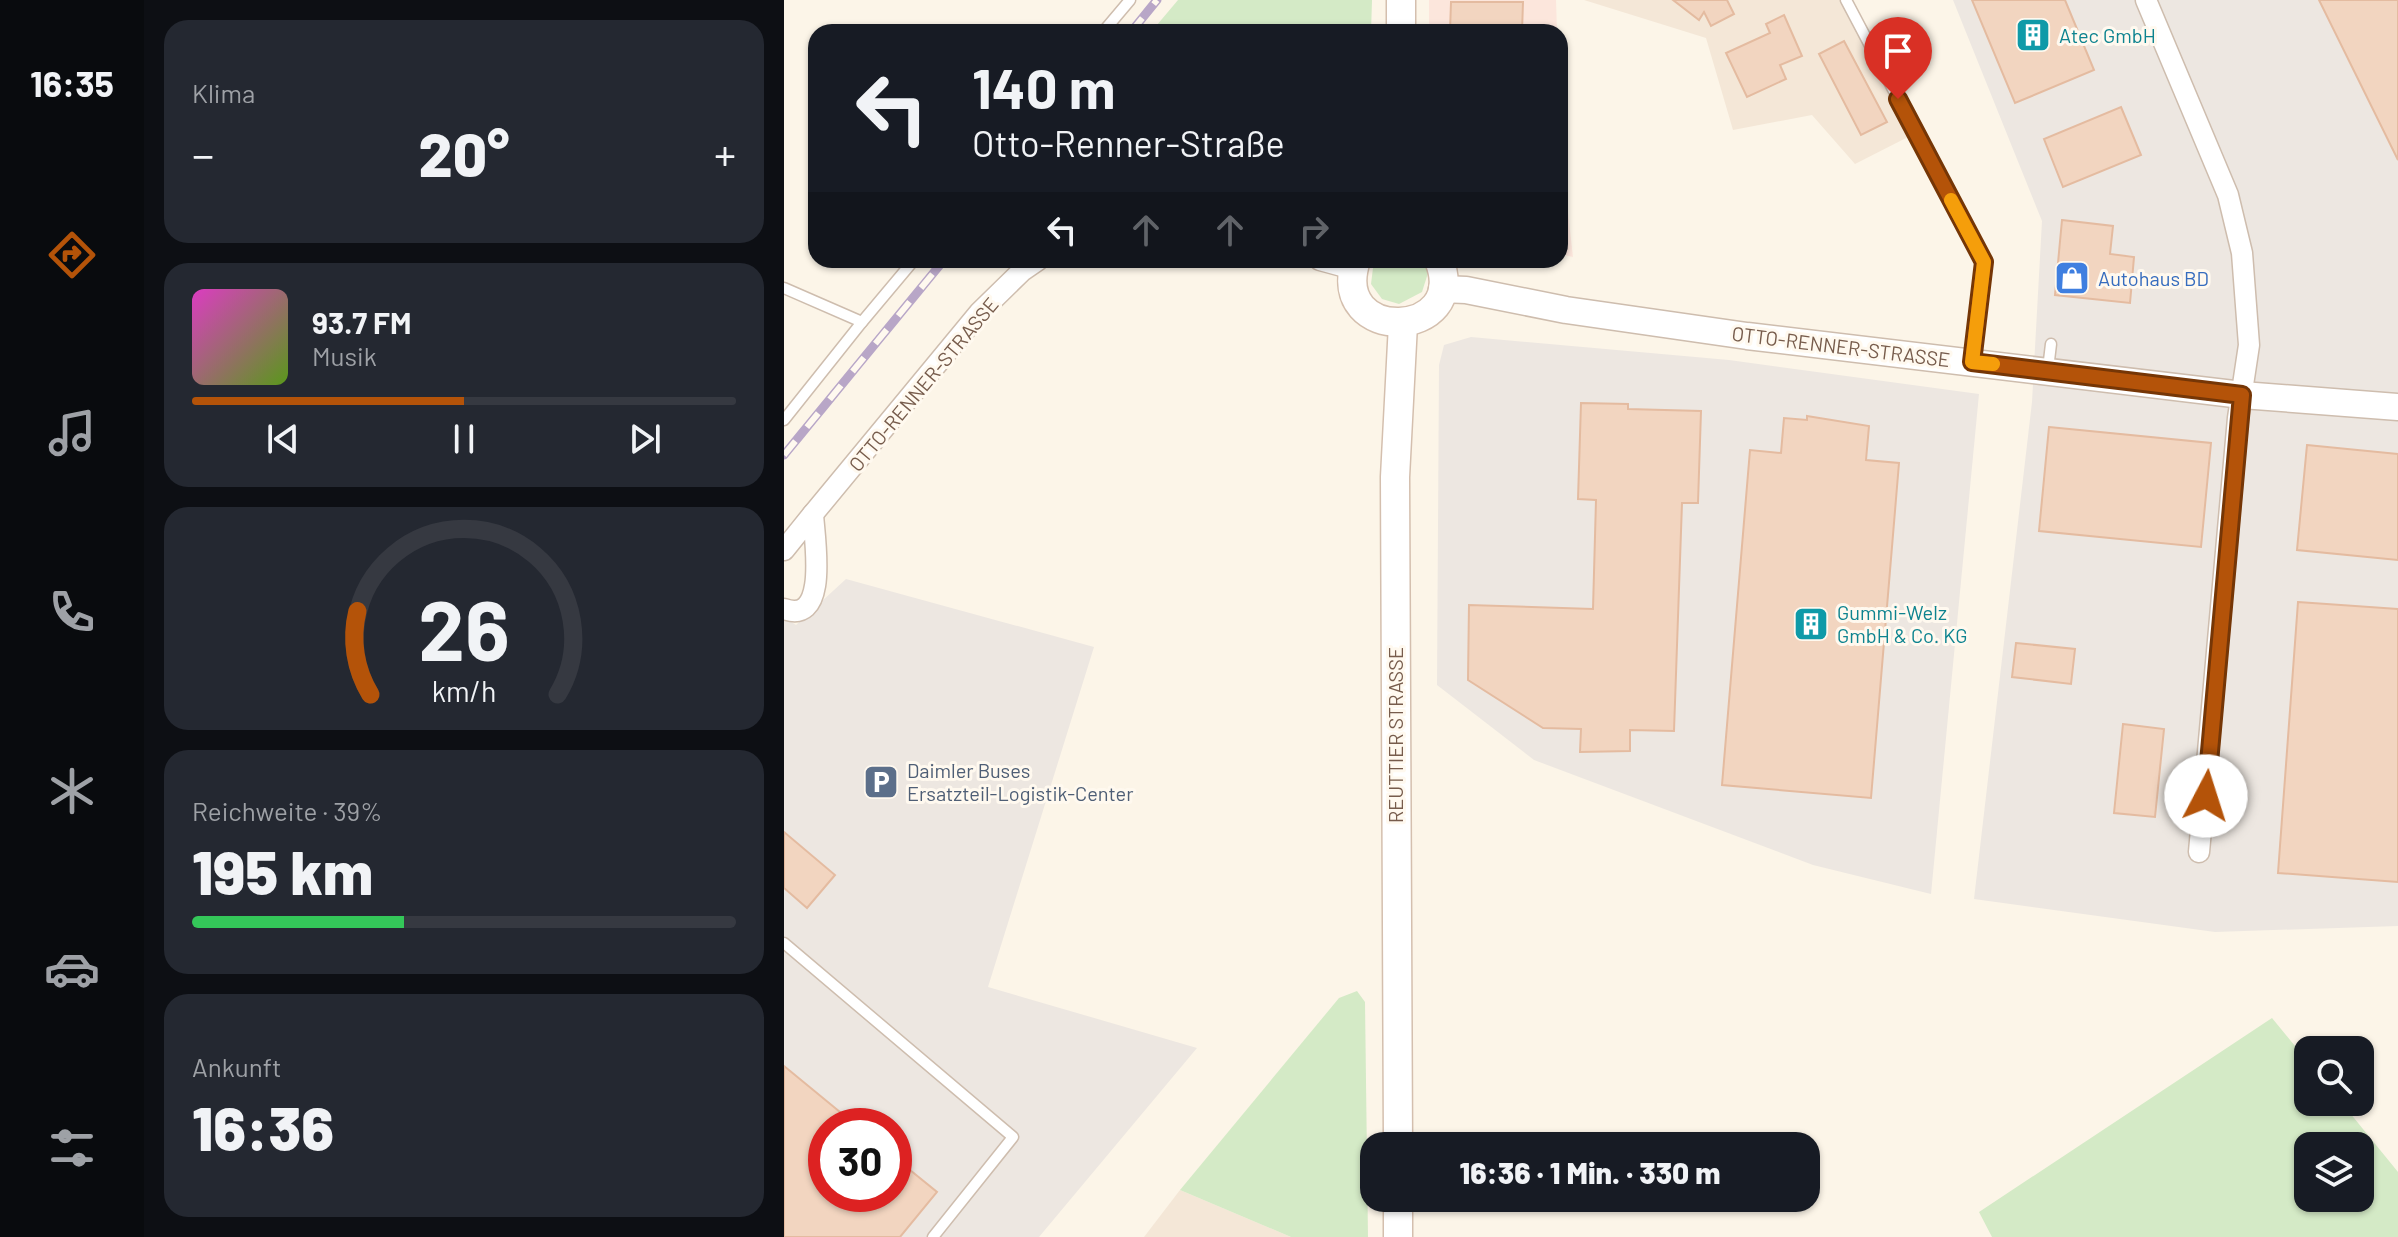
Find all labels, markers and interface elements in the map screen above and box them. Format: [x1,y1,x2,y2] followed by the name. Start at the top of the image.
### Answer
[2014,16,2052,54] building icon: Atec GmbH
[1864,17,1932,99] pin
[2059,23,2156,47] place label: Atec GmbH
[1876,29,1920,73] icon: arrive
[972,53,1116,120] text: 140 m
[840,56,944,160] icon: left
[30,61,114,104] text: 16:35
[192,77,255,108] text: Klima
[419,117,509,189] text: 20°
[972,121,1285,164] text: Otto-Renner-Straße
[192,127,214,180] text: −
[714,127,736,180] text: +
[1040,208,1084,252] icon: left
[1124,208,1168,252] icon: ahead
[1208,208,1252,252] icon: ahead
[1292,208,1336,252] icon: right
[44,227,100,283] icon: directions
[2053,259,2091,297] shop icon: Autohaus BD
[2098,266,2209,290] place label: Autohaus BD
[843,292,1003,476] street label: OTTO-RENNER-STRASSE
[312,304,411,340] text: 93.7 FM
[1730,321,1952,371] street label: OTTO-RENNER-STRASSE
[312,340,377,371] text: Musik
[44,405,100,461] icon: music
[261,417,305,461] icon: previous
[442,417,486,461] icon: pause
[623,417,667,461] icon: next
[418,577,510,677] text: 26
[44,584,100,640] icon: phone
[1837,600,1968,647] place label: Gummi-Welz GmbH & Co. KG
[1792,605,1830,643] building icon: Gummi-Welz GmbH & Co. KG
[1383,647,1407,823] street label: REUTTIER STRASSE
[432,673,496,708] text: km/h
[2164,754,2248,838] position arrow
[907,758,1134,805] place label: Daimler Buses Ersatzteil-Logistik-Center
[44,763,100,819] icon: climate
[862,763,900,801] parking icon: Daimler Buses Ersatzteil-Logistik-Center
[192,795,382,826] text: Reichweite · 39%
[192,835,373,907] text: 195 km
[44,941,100,997] icon: car
[2294,1036,2374,1212] map controls
[2294,1036,2374,1116] button: search
[192,1051,281,1082] text: Ankunft
[192,1091,334,1163] text: 16:36
[808,1108,912,1212] speed limit sign: 30
[44,1120,100,1176] icon: filters
[2294,1132,2374,1212] button: layers
[1460,1154,1720,1190] text: 16:36 · 1 Min. · 330 m

